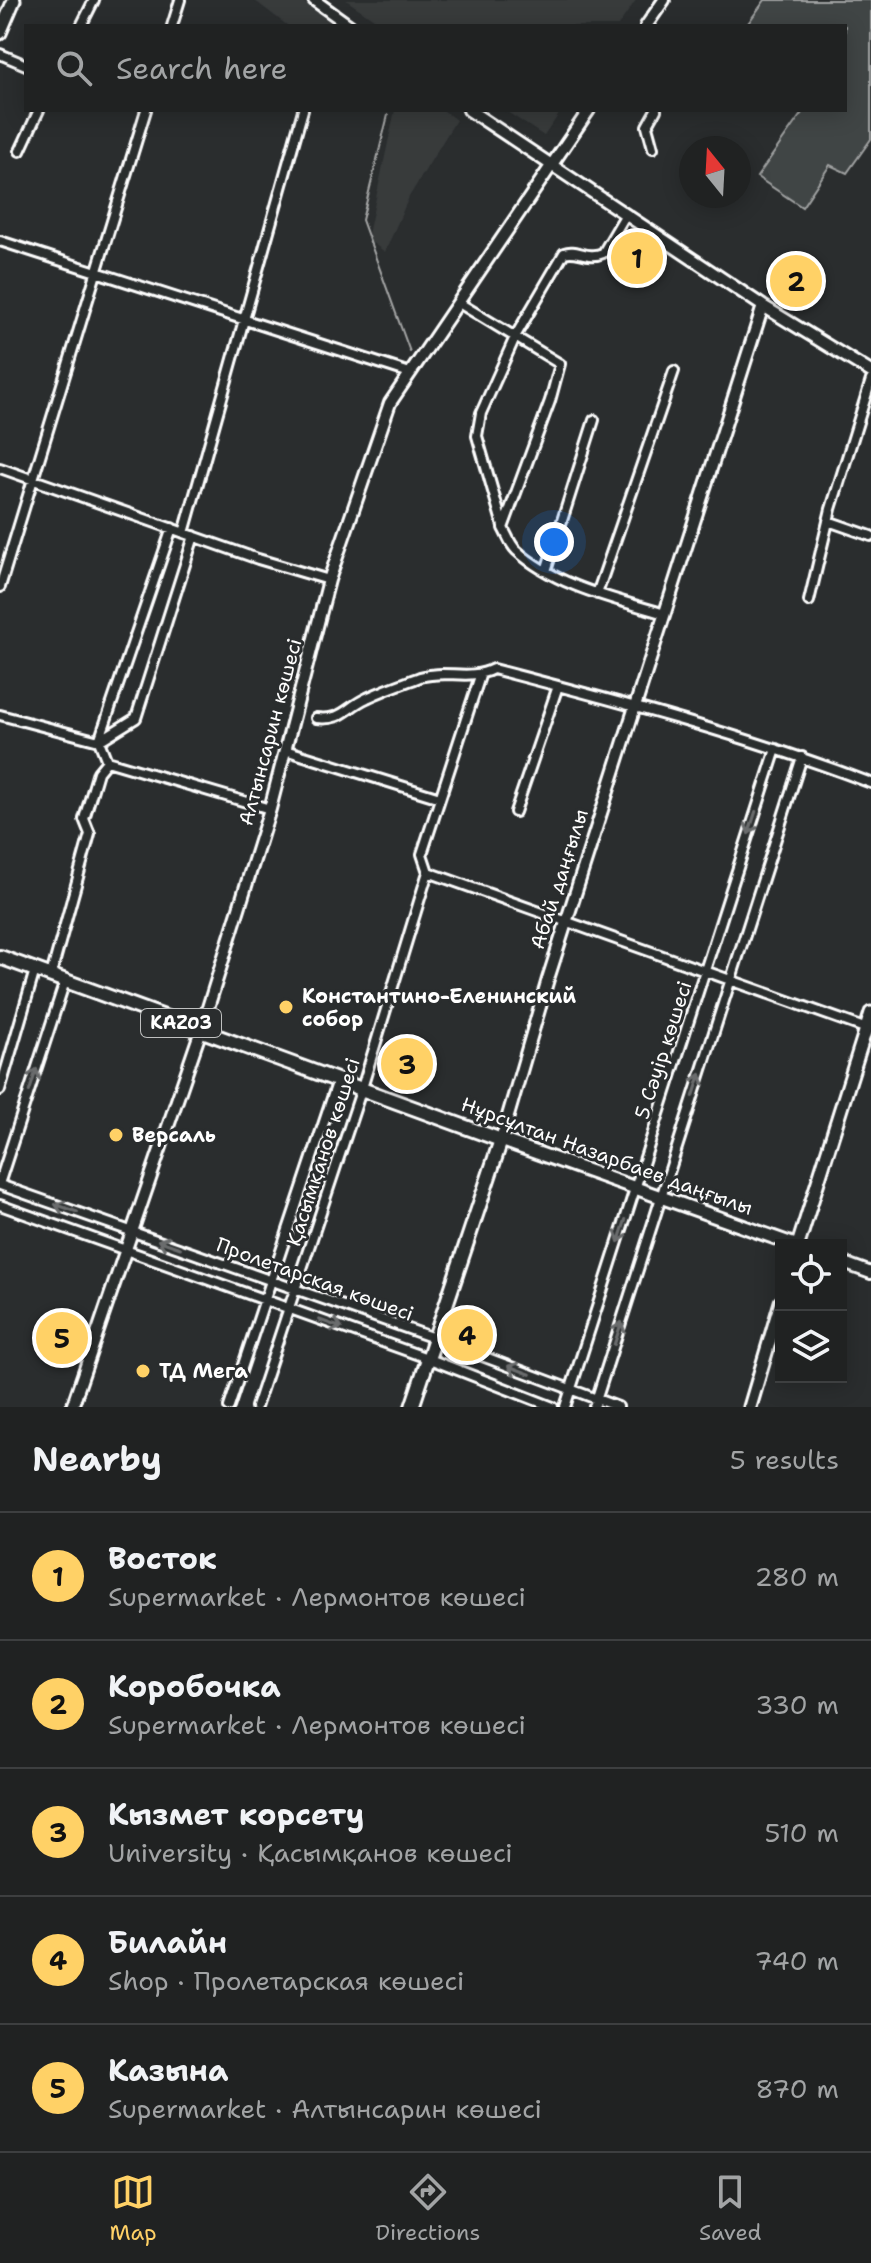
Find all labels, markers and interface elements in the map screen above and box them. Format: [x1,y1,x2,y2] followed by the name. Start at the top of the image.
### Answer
[24,24,847,112] search box
[52,46,96,90] icon: search
[116,48,287,89] text: Search here
[679,136,751,208] north arrow
[611,228,663,288] pin: 1
[770,251,822,311] pin: 2
[534,522,574,562] your location
[233,636,307,828] street label: Алтынсарин көшесі
[524,806,594,952] street label: Абай даңғылы
[744,811,759,836] one-way arrow
[628,978,698,1122] street label: 5 Сәуір көшесі
[302,983,576,1032] place label: Константино-Еленинский собор
[277,998,295,1016] marker: Константино-Еленинский собор
[141,1009,221,1037] road number: KАZ03
[381,1034,433,1094] pin: 3
[280,1055,366,1249] street label: Қасымқанов көшесі
[26,1068,41,1093] one-way arrow
[691,1073,706,1098] one-way arrow
[458,1091,756,1221] street label: Нұрсұлтан Назарбаев даңғылы
[132,1122,216,1148] place label: Версаль
[107,1126,125,1144] marker: Версаль
[54,1200,79,1214] one-way arrow
[614,1218,628,1243] one-way arrow
[213,1231,417,1327] street label: Пролетарская көшесі
[157,1236,181,1250] one-way arrow
[775,1239,847,1383] map controls
[775,1239,847,1311] button: locate
[441,1305,493,1365] pin: 4
[36,1308,88,1368] pin: 5
[775,1311,847,1383] button: layers
[318,1317,343,1332] one-way arrow
[611,1320,626,1346] one-way arrow
[159,1358,248,1384] place label: ТД Мега
[134,1362,152,1380] marker: ТД Мега
[507,1362,532,1376] one-way arrow
[32,1436,162,1482] text: Nearby
[730,1442,839,1477] text: 5 results
[108,1538,217,1579] text: Восток
[52,1559,64,1594] text: 1
[754,1559,839,1594] text: 280 m
[108,1579,526,1614] text: Supermarket · Лермонтов көшесі
[108,1666,281,1707] text: Коробочка
[49,1687,67,1722] text: 2
[755,1687,839,1722] text: 330 m
[108,1707,526,1742] text: Supermarket · Лермонтов көшесі
[108,1794,364,1835] text: Кызмет корсету
[49,1815,67,1850] text: 3
[765,1815,839,1850] text: 510 m
[108,1835,513,1870] text: University · Қасымқанов көшесі
[108,1922,227,1963] text: Билайн
[49,1943,67,1978] text: 4
[754,1943,839,1978] text: 740 m
[108,1963,464,1998] text: Shop · Пролетарская көшесі
[108,2050,229,2091] text: Казына
[50,2071,66,2106] text: 5
[755,2071,839,2106] text: 870 m
[108,2091,542,2126] text: Supermarket · Алтынсарин көшесі
[109,2170,157,2247] tab: Map
[375,2170,480,2247] tab: Directions
[699,2170,762,2247] tab: Saved

